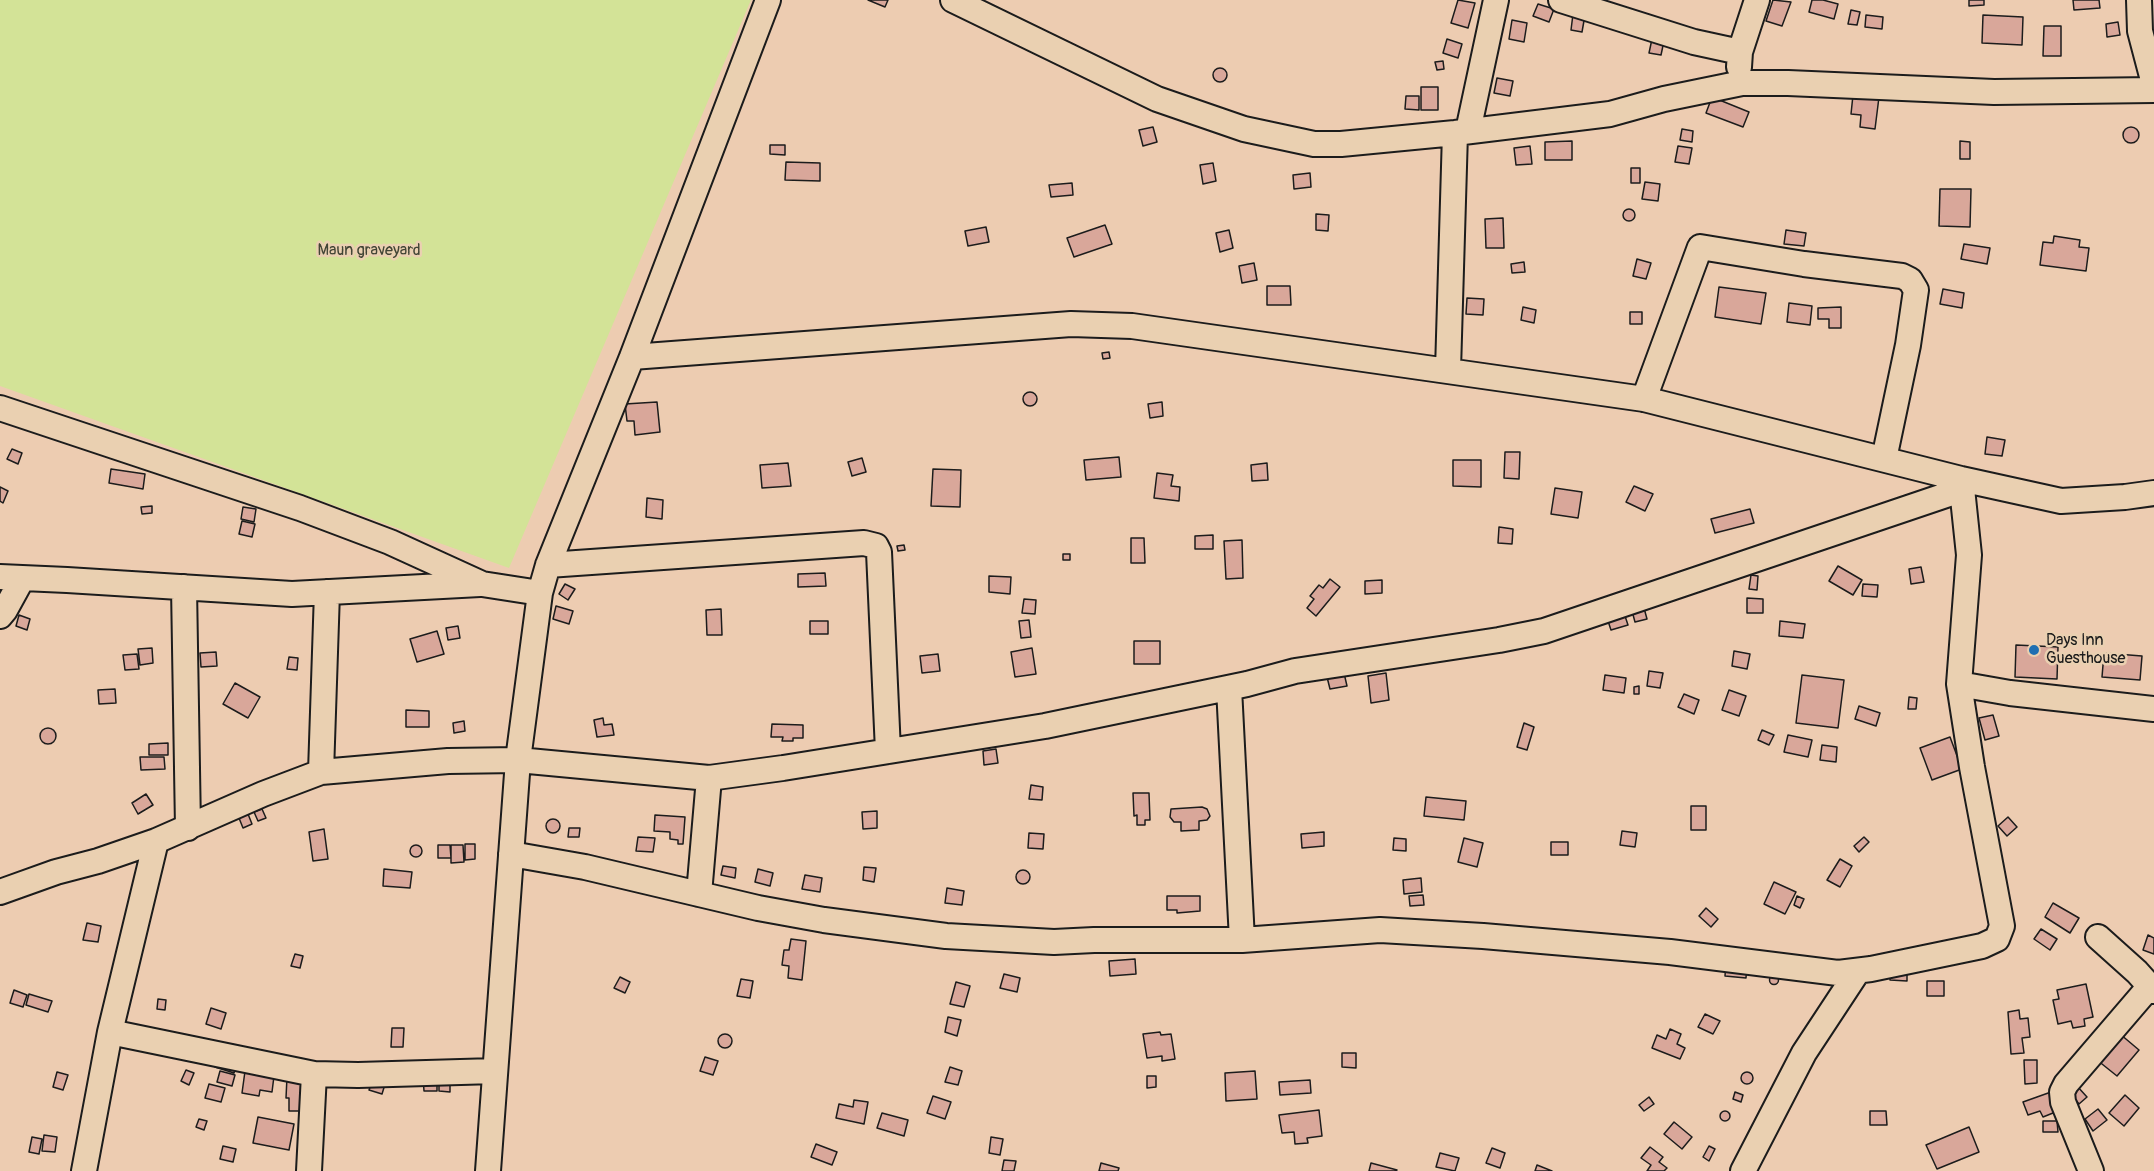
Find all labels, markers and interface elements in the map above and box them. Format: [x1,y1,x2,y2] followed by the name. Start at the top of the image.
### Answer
[317,241,421,261] park label: Maun graveyard
[2046,631,2125,669] place label: Days Inn Guesthouse
[2027,643,2041,657] marker: Days Inn Guesthouse

